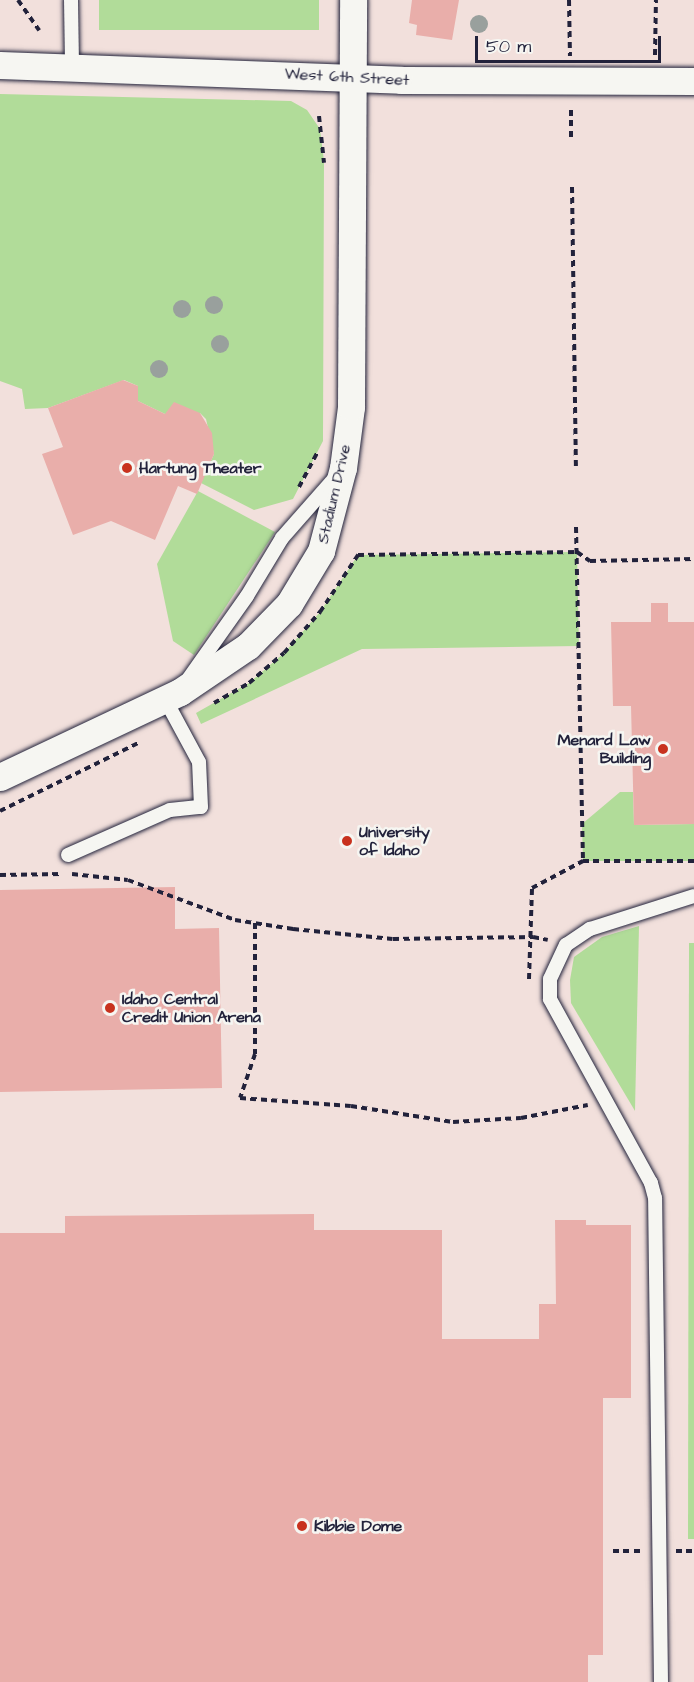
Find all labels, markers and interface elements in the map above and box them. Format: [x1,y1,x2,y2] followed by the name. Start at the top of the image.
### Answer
[478,24,664,62] scale bar
[486,34,531,59] text: 50 m
[284,64,410,90] street label: West 6th Street
[313,443,355,545] street label: Stadium Drive
[139,458,262,478] place label: Hartung Theater
[120,461,134,475] marker: Hartung Theater
[557,730,651,768] place label: Menard Law Building
[656,742,670,756] marker: Menard Law Building
[359,822,430,860] place label: University of Idaho
[340,834,354,848] marker: University of Idaho
[122,989,261,1027] place label: Idaho Central Credit Union Arena
[103,1001,117,1015] marker: Idaho Central Credit Union Arena
[314,1516,402,1536] place label: Kibbie Dome
[295,1519,309,1533] marker: Kibbie Dome

